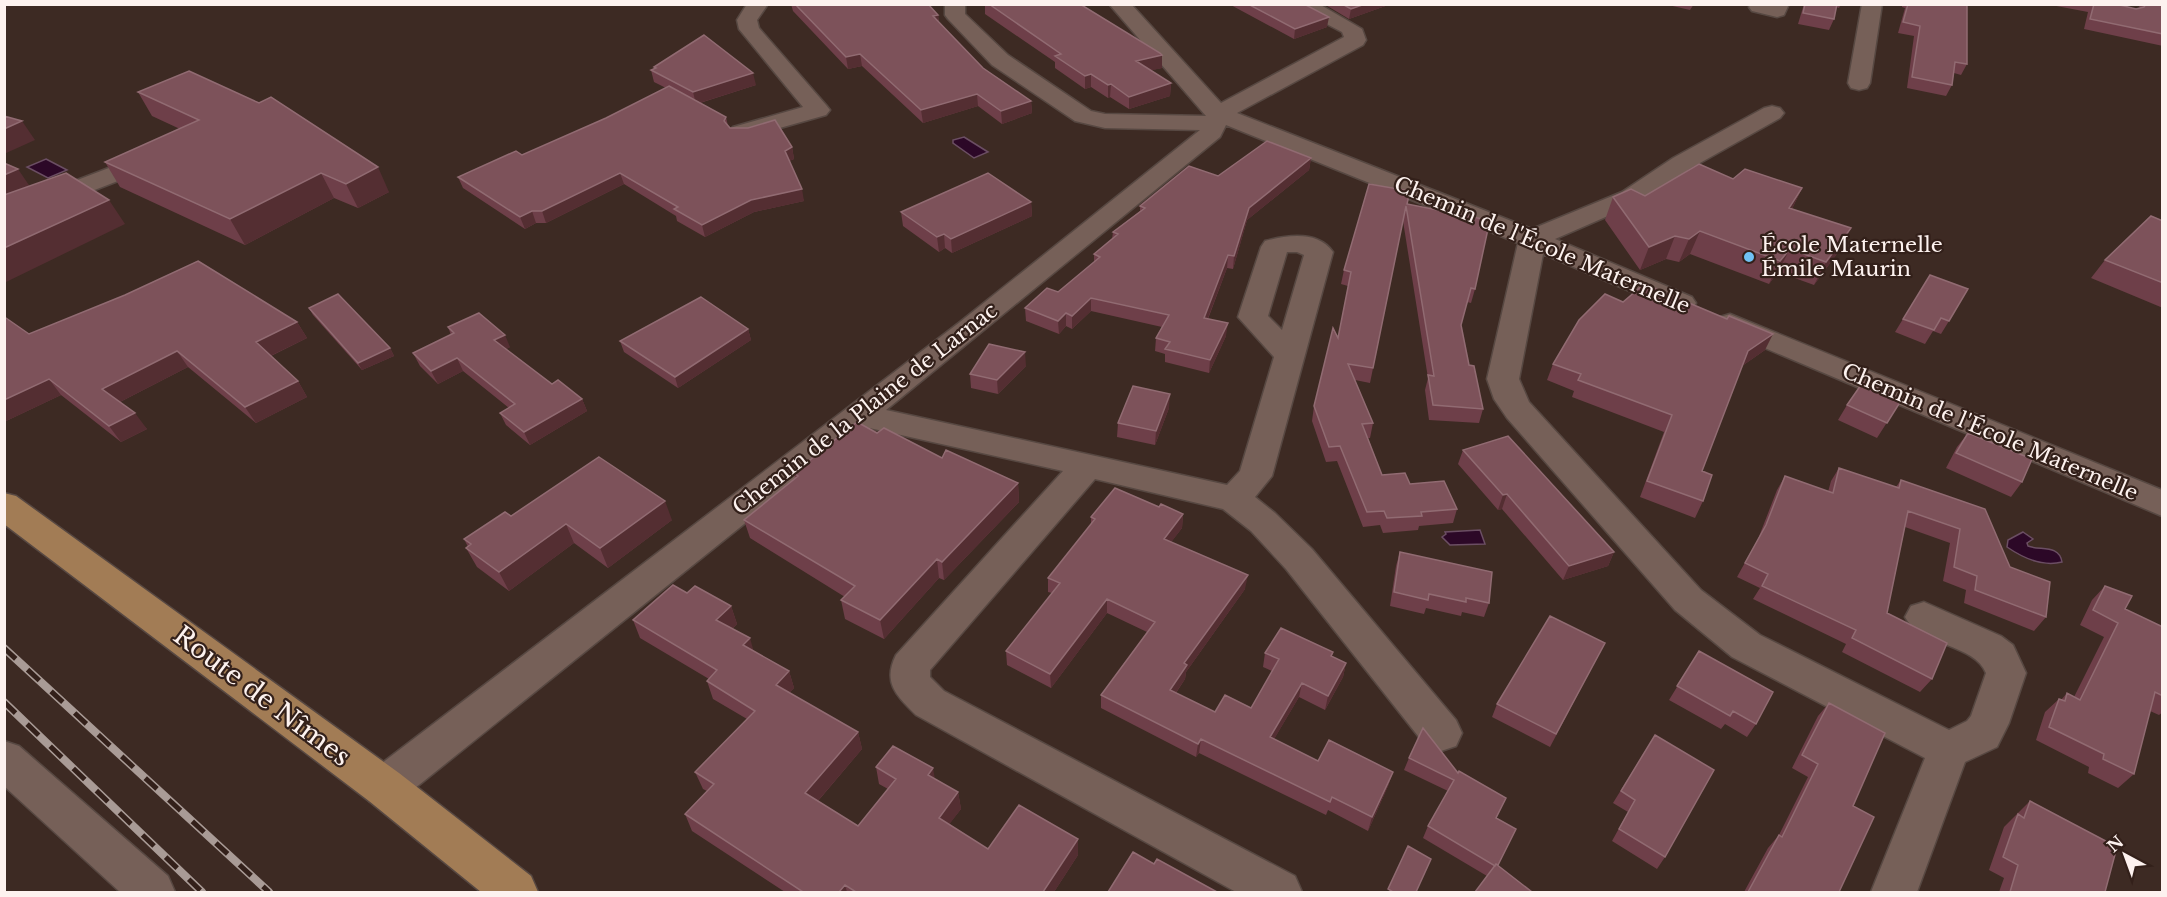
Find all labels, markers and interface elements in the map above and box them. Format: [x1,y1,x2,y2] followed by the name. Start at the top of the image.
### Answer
[1390,171,1694,319] street label: Chemin de l'École Maternelle
[1761,232,1943,282] place label: École Maternelle Émile Maurin
[1742,250,1756,264] marker: École Maternelle Émile Maurin
[727,297,1003,521] street label: Chemin de la Plaine de Larnac
[1838,358,2142,506] street label: Chemin de l'École Maternelle
[167,619,357,773] street label: Route de Nîmes
[2095,825,2155,885] north arrow
[2103,831,2127,856] text: N

